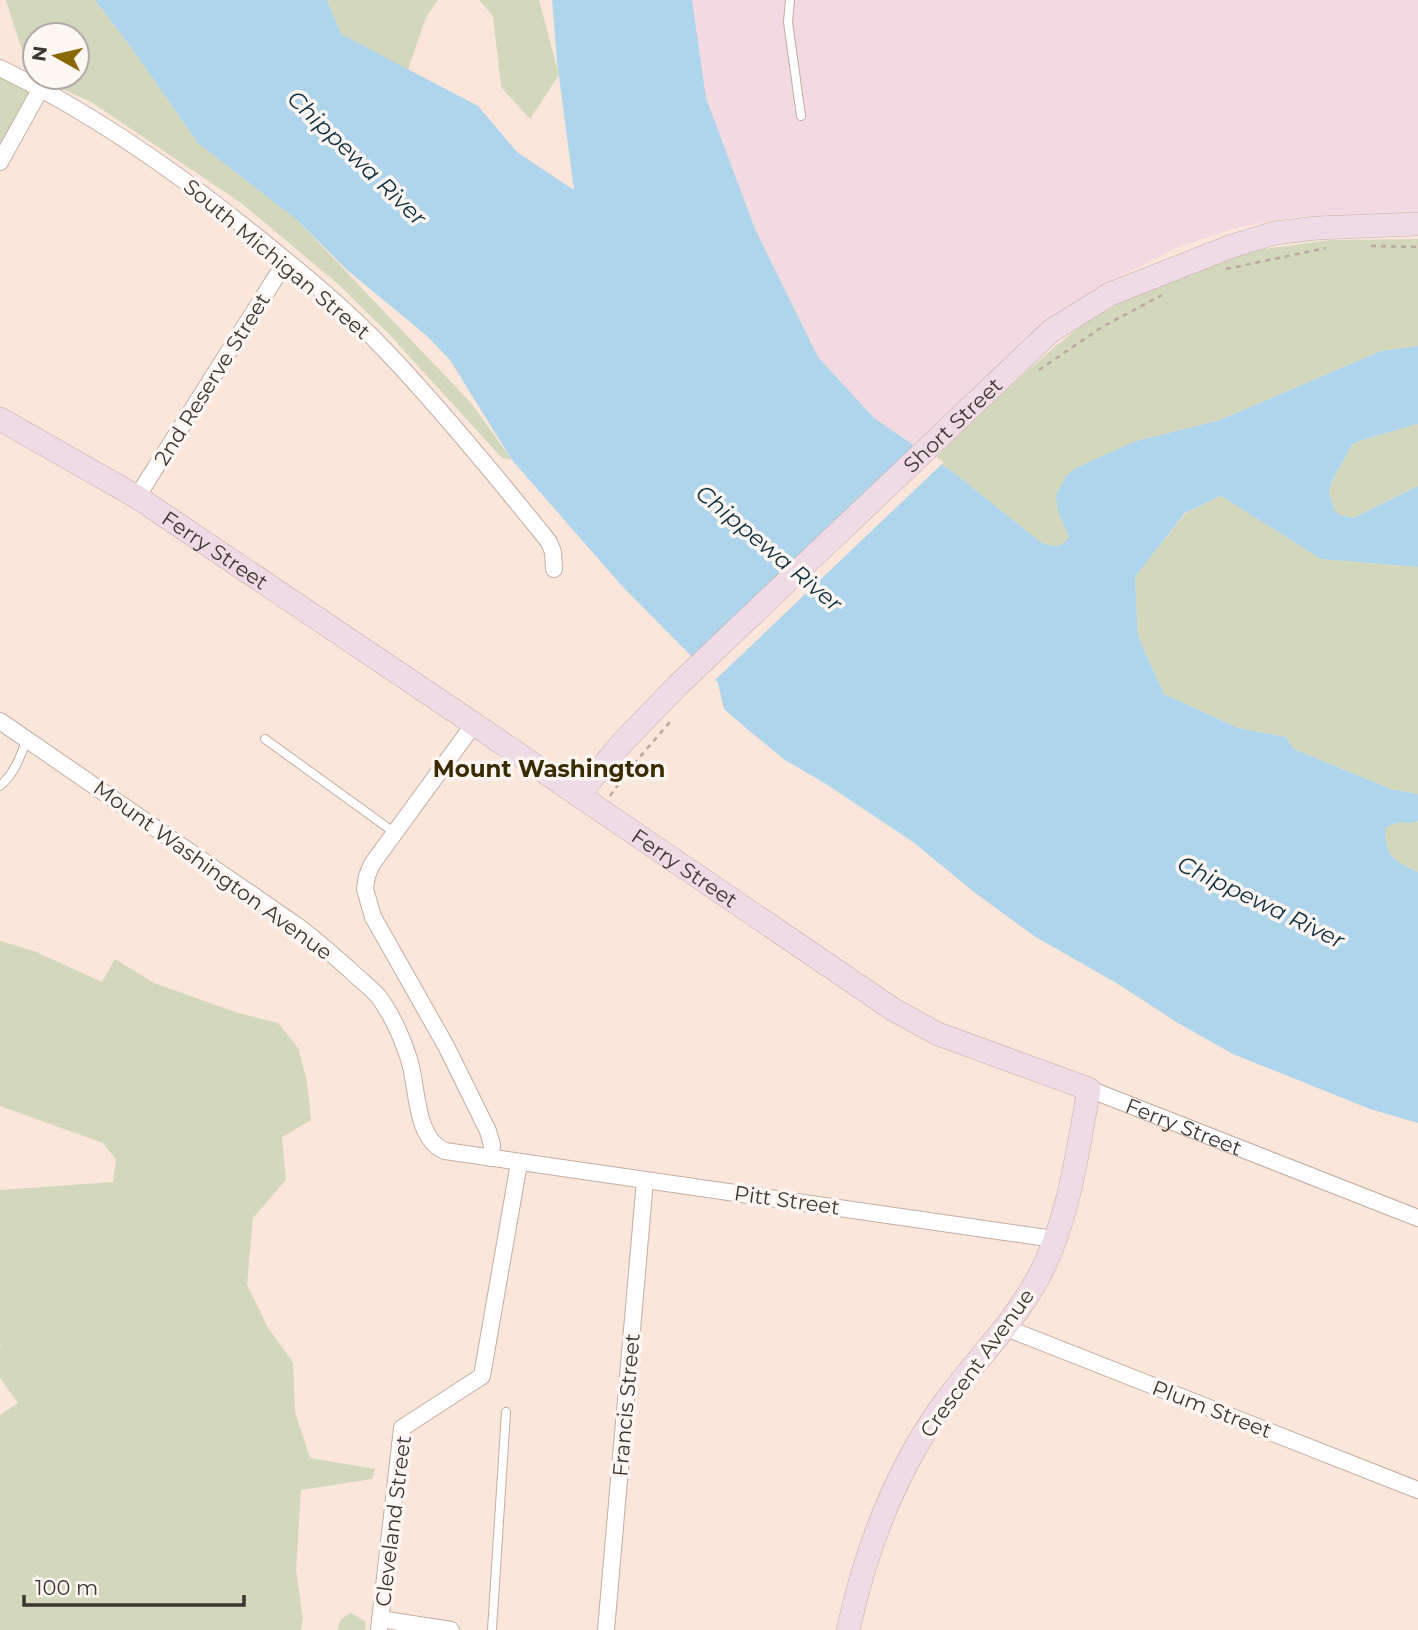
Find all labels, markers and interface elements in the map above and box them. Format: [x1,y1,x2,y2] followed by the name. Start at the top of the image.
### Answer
[21,21,91,91] north arrow
[27,44,52,63] text: N
[282,84,433,232] water label: Chippewa River
[179,174,375,344] street label: South Michigan Street
[149,288,275,470] street label: 2nd Reserve Street
[898,372,1007,477] street label: Short Street
[690,479,849,618] water label: Chippewa River
[157,505,273,594] street label: Ferry Street
[433,755,665,783] district label: Mount Washington
[89,775,337,965] street label: Mount Washington Avenue
[627,823,742,912] street label: Ferry Street
[1173,849,1350,955] water label: Chippewa River
[1122,1092,1246,1160] street label: Ferry Street
[733,1180,841,1220] street label: Pitt Street
[915,1284,1039,1442] street label: Crescent Avenue
[607,1332,645,1478] street label: Francis Street
[1149,1375,1275,1443] street label: Plum Street
[370,1434,416,1608] street label: Cleveland Street
[24,1564,245,1608] scale bar
[35,1575,98,1600] text: 100 m

